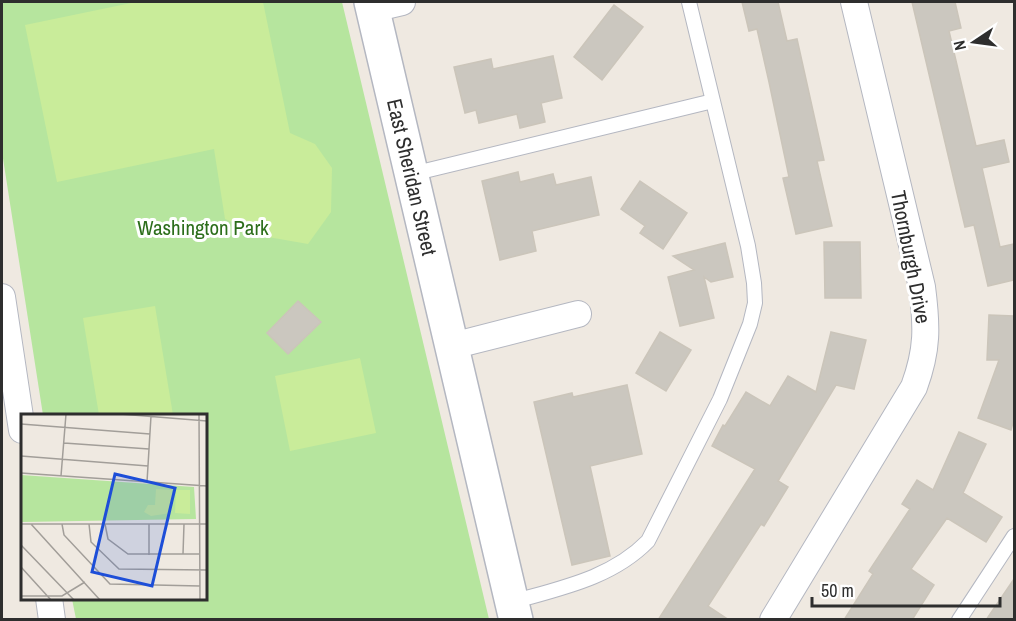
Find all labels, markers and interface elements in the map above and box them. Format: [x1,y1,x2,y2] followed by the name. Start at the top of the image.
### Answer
[944,12,1004,72] north arrow
[948,38,971,52] text: N
[380,96,444,258] street label: East Sheridan Street
[884,188,938,326] street label: Thornburgh Drive
[137,213,269,242] park label: Washington Park
[21,414,207,600] inset map
[812,570,1000,608] scale bar
[821,578,854,603] text: 50 m

